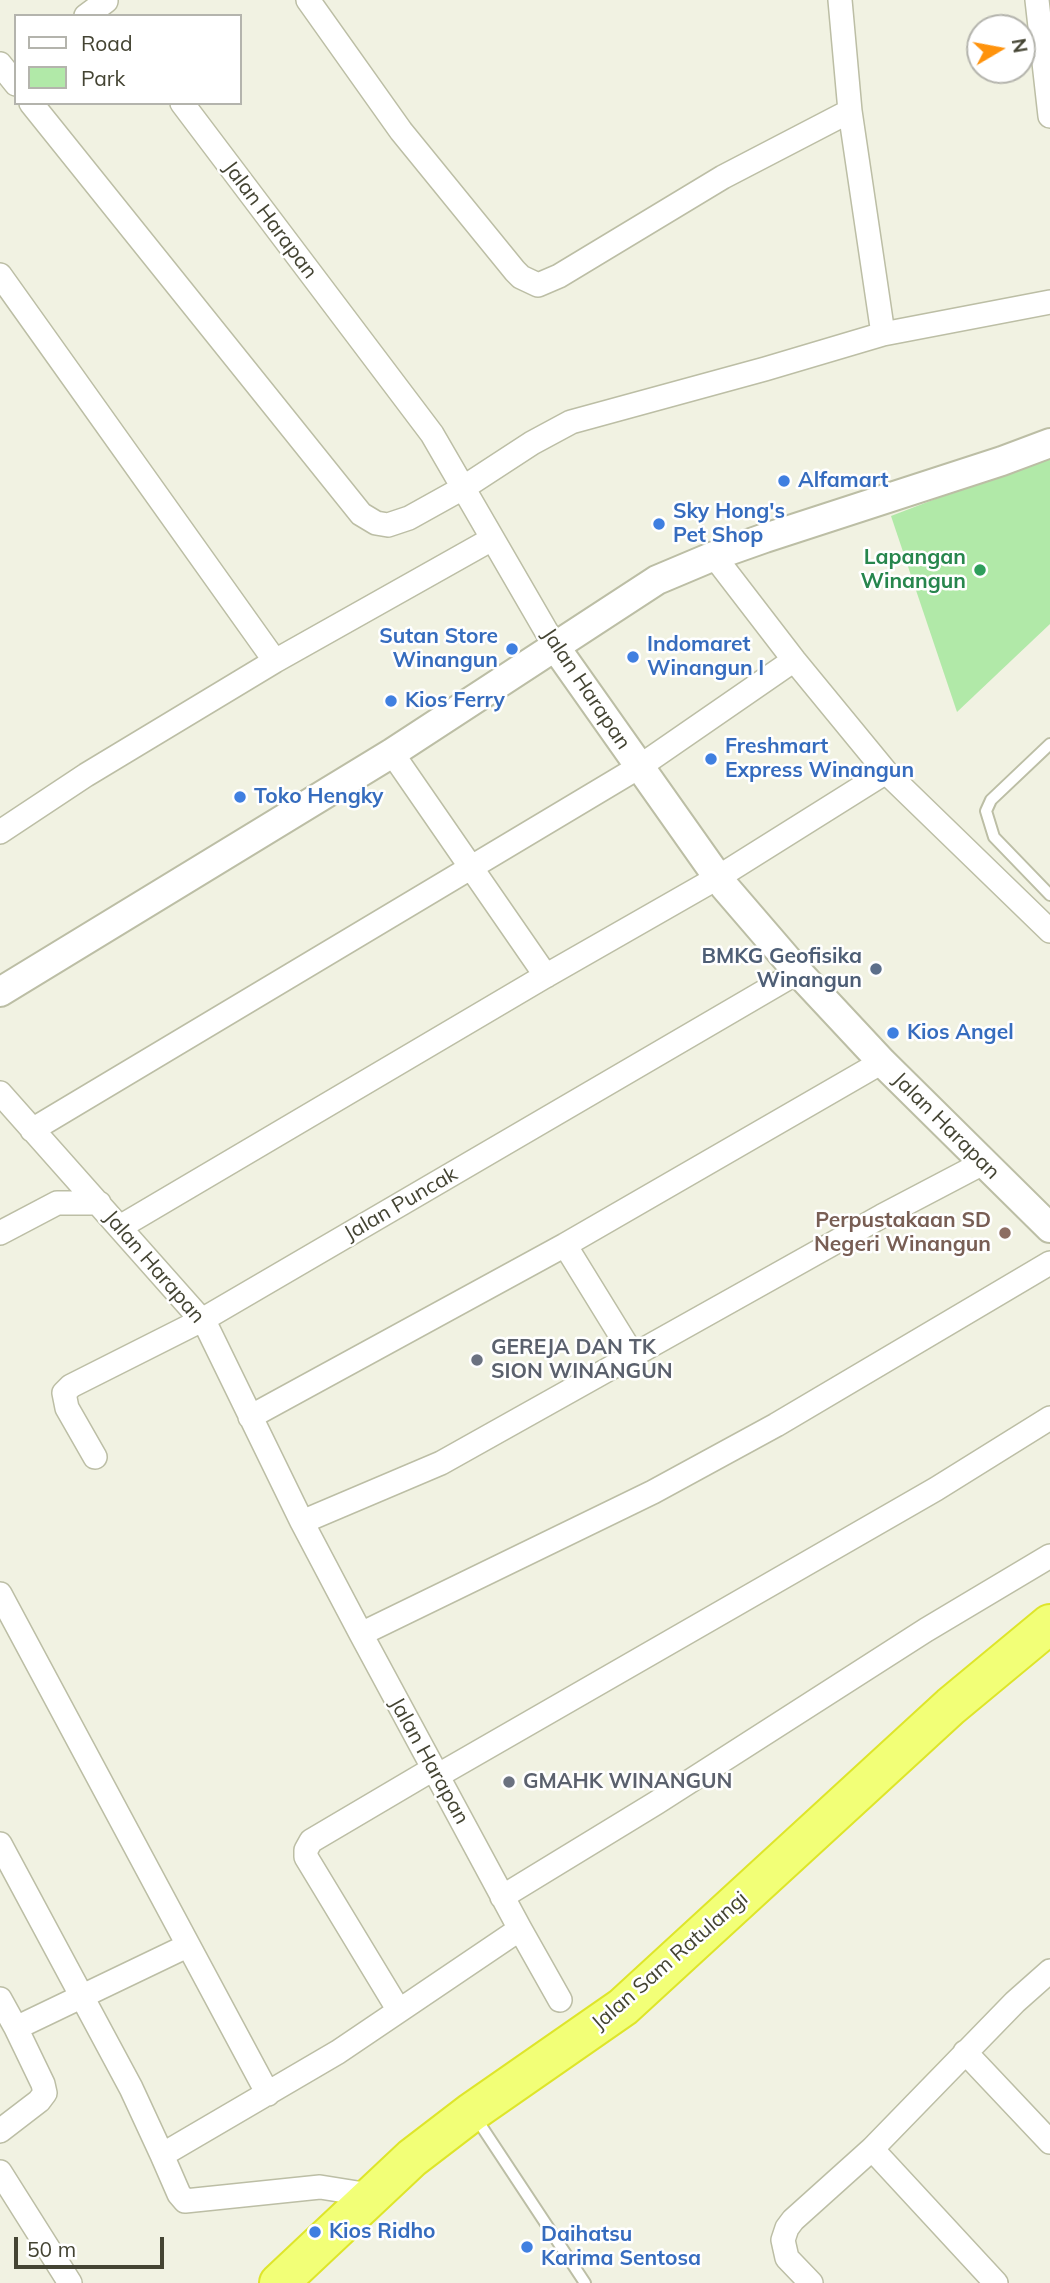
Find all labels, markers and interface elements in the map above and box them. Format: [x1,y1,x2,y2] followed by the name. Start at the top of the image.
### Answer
[14,14,242,105] legend
[966,14,1036,84] north arrow
[81,30,132,56] text: Road
[1007,37,1033,55] text: N
[81,65,125,91] text: Park
[217,156,323,284] street label: Jalan Harapan
[798,468,889,494] place label: Alfamart
[776,473,792,489] marker: Alfamart
[673,499,785,549] place label: Sky Hong's Pet Shop
[651,516,667,532] marker: Sky Hong's Pet Shop
[860,545,966,595] place label: Lapangan Winangun
[972,562,988,578] marker: Lapangan Winangun
[536,623,636,755] street label: Jalan Harapan
[379,624,498,674] place label: Sutan Store Winangun
[647,632,764,682] place label: Indomaret Winangun I
[504,641,520,657] marker: Sutan Store Winangun
[625,649,641,665] marker: Indomaret Winangun I
[405,688,505,714] place label: Kios Ferry
[383,693,399,709] marker: Kios Ferry
[725,734,914,784] place label: Freshmart Express Winangun
[703,751,719,767] marker: Freshmart Express Winangun
[254,784,383,810] place label: Toko Hengky
[232,789,248,805] marker: Toko Hengky
[701,944,862,994] place label: BMKG Geofisika Winangun
[868,961,884,977] marker: BMKG Geofisika Winangun
[907,1020,1014,1046] place label: Kios Angel
[885,1025,901,1041] marker: Kios Angel
[887,1067,1005,1185] street label: Jalan Harapan
[340,1161,462,1247] street label: Jalan Puncak
[98,1205,210,1329] street label: Jalan Harapan
[814,1208,991,1258] place label: Perpustakaan SD Negeri Winangun
[997,1225,1013,1241] marker: Perpustakaan SD Negeri Winangun
[491,1335,673,1385] place label: GEREJA DAN TK SION WINANGUN
[469,1352,485,1368] marker: GEREJA DAN TK SION WINANGUN
[384,1693,474,1829] street label: Jalan Harapan
[523,1769,732,1795] place label: GMAHK WINANGUN
[501,1774,517,1790] marker: GMAHK WINANGUN
[587,1886,753,2036] street label: Jalan Sam Ratulangi
[329,2219,436,2245] place label: Kios Ridho
[541,2222,701,2272] place label: Daihatsu Karima Sentosa
[18,2224,168,2268] scale bar
[307,2224,323,2240] marker: Kios Ridho
[27,2236,76,2262] text: 50 m
[519,2239,535,2255] marker: Daihatsu Karima Sentosa

